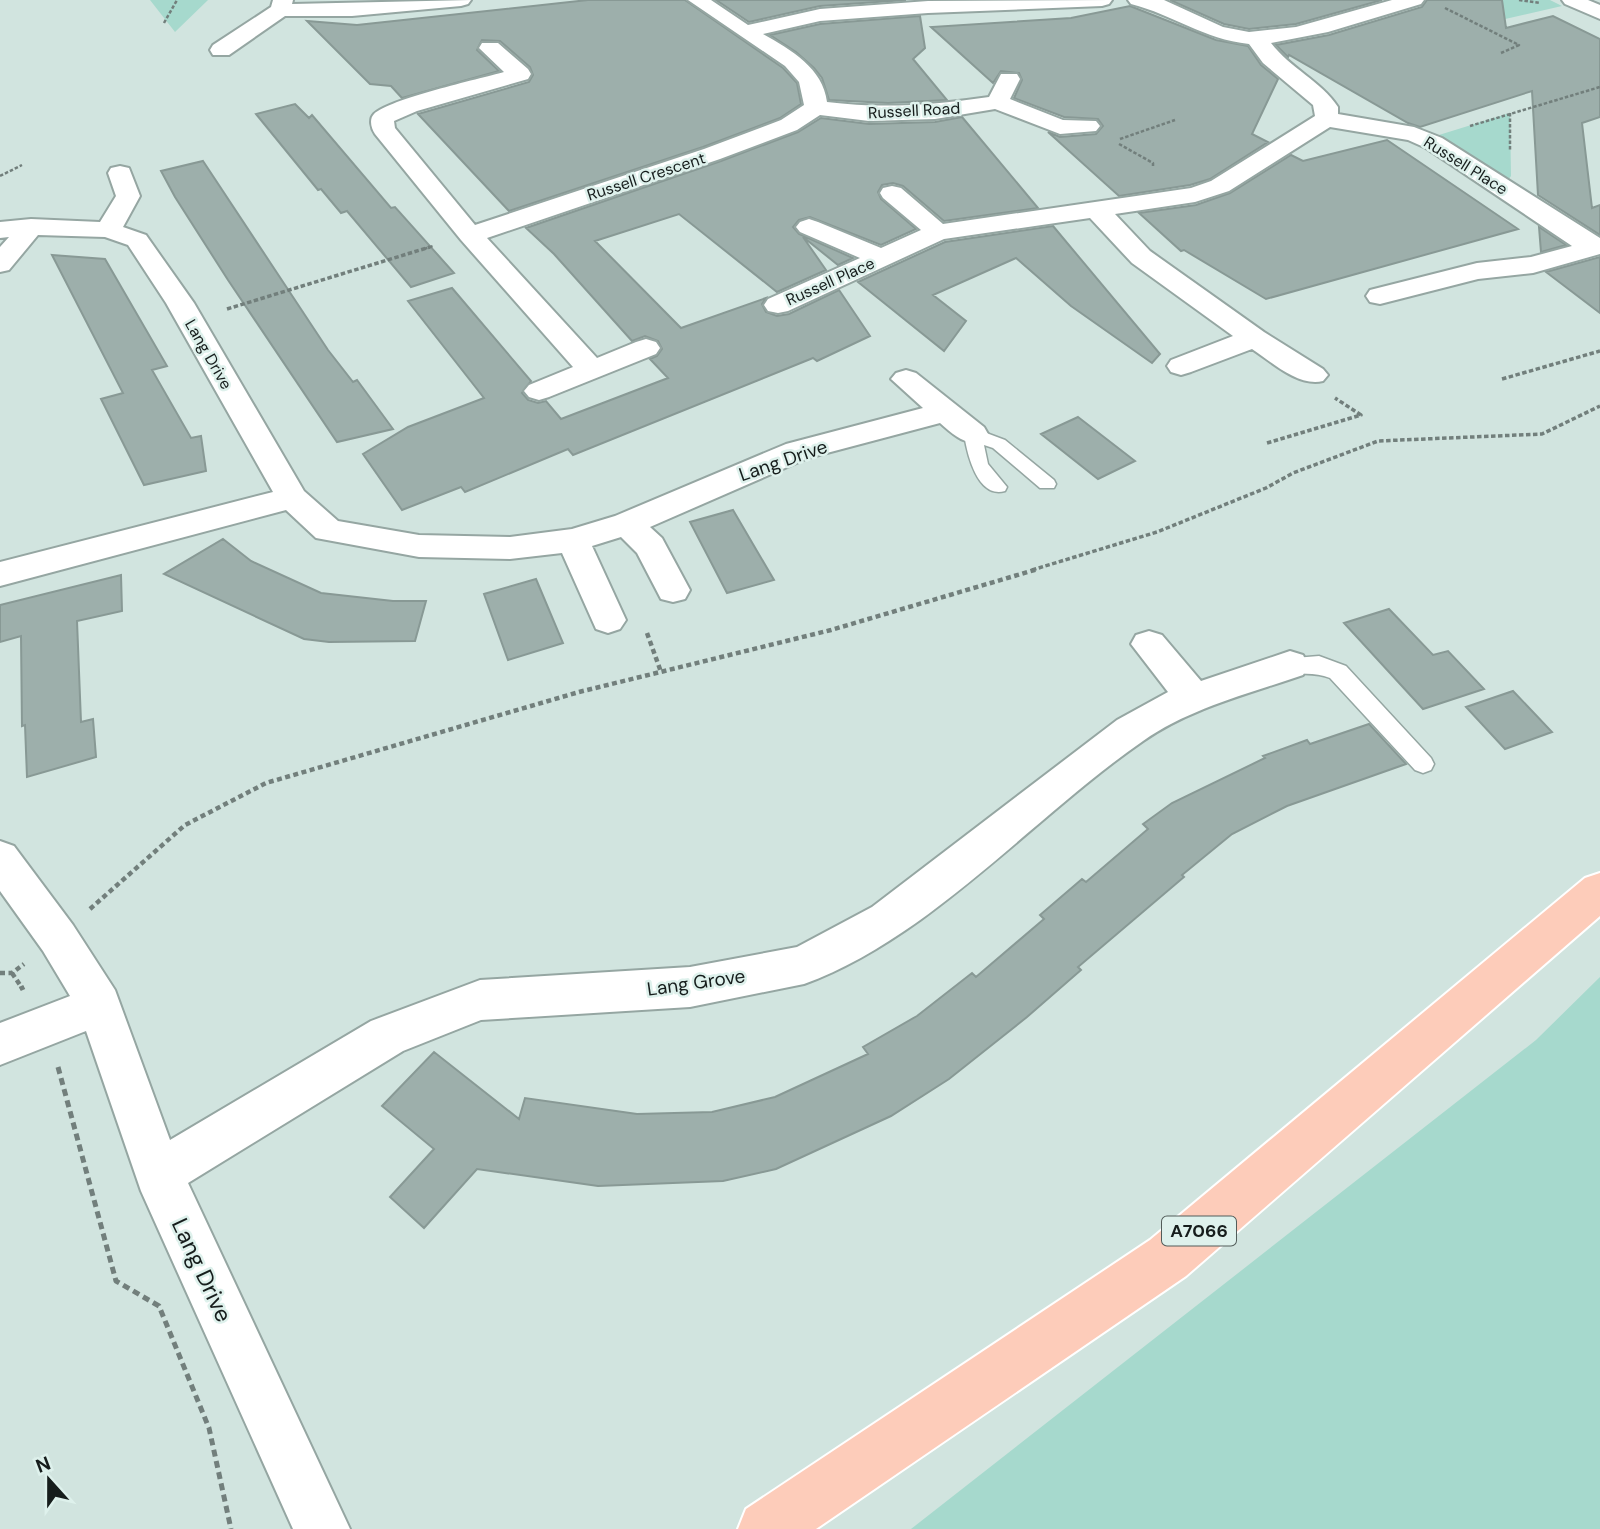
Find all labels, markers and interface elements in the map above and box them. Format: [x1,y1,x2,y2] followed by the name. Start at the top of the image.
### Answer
[867,98,961,123] street label: Russell Road
[1420,131,1512,200] street label: Russell Place
[584,147,708,205] street label: Russell Crescent
[783,253,878,310] street label: Russell Place
[180,315,237,393] street label: Lang Drive
[736,434,831,487] street label: Lang Drive
[645,963,747,1002] street label: Lang Grove
[165,1213,239,1327] street label: Lang Drive
[1162,1216,1236,1246] road number: A7066
[14,1445,84,1515] north arrow
[32,1450,54,1479] text: N

